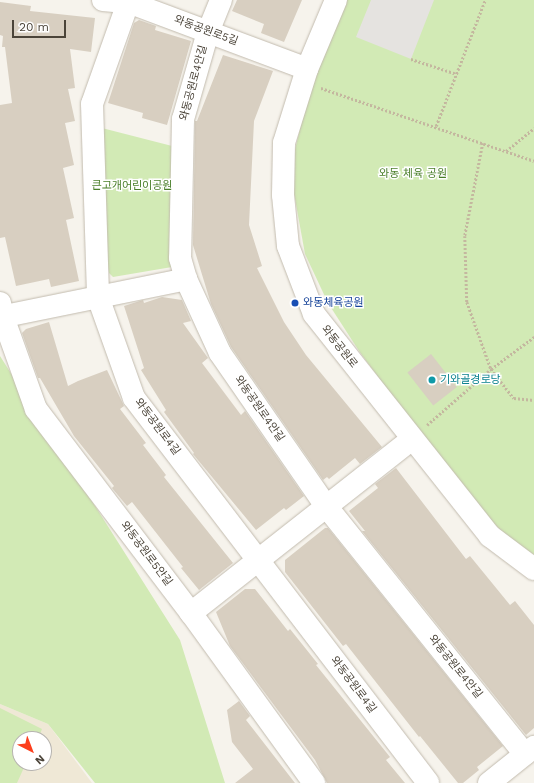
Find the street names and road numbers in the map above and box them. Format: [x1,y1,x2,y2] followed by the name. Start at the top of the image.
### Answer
[172,13,240,49] street label: 와동공원로5길
[178,44,210,122] street label: 와동공원로4안길
[318,323,360,371] street label: 와동공원로
[231,373,287,445] street label: 와동공원로4안길
[131,396,183,458] street label: 와동공원로4길
[117,519,175,589] street label: 와동공원로5안길
[425,633,485,701] street label: 와동공원로4안길
[327,654,379,716] street label: 와동공원로4길

